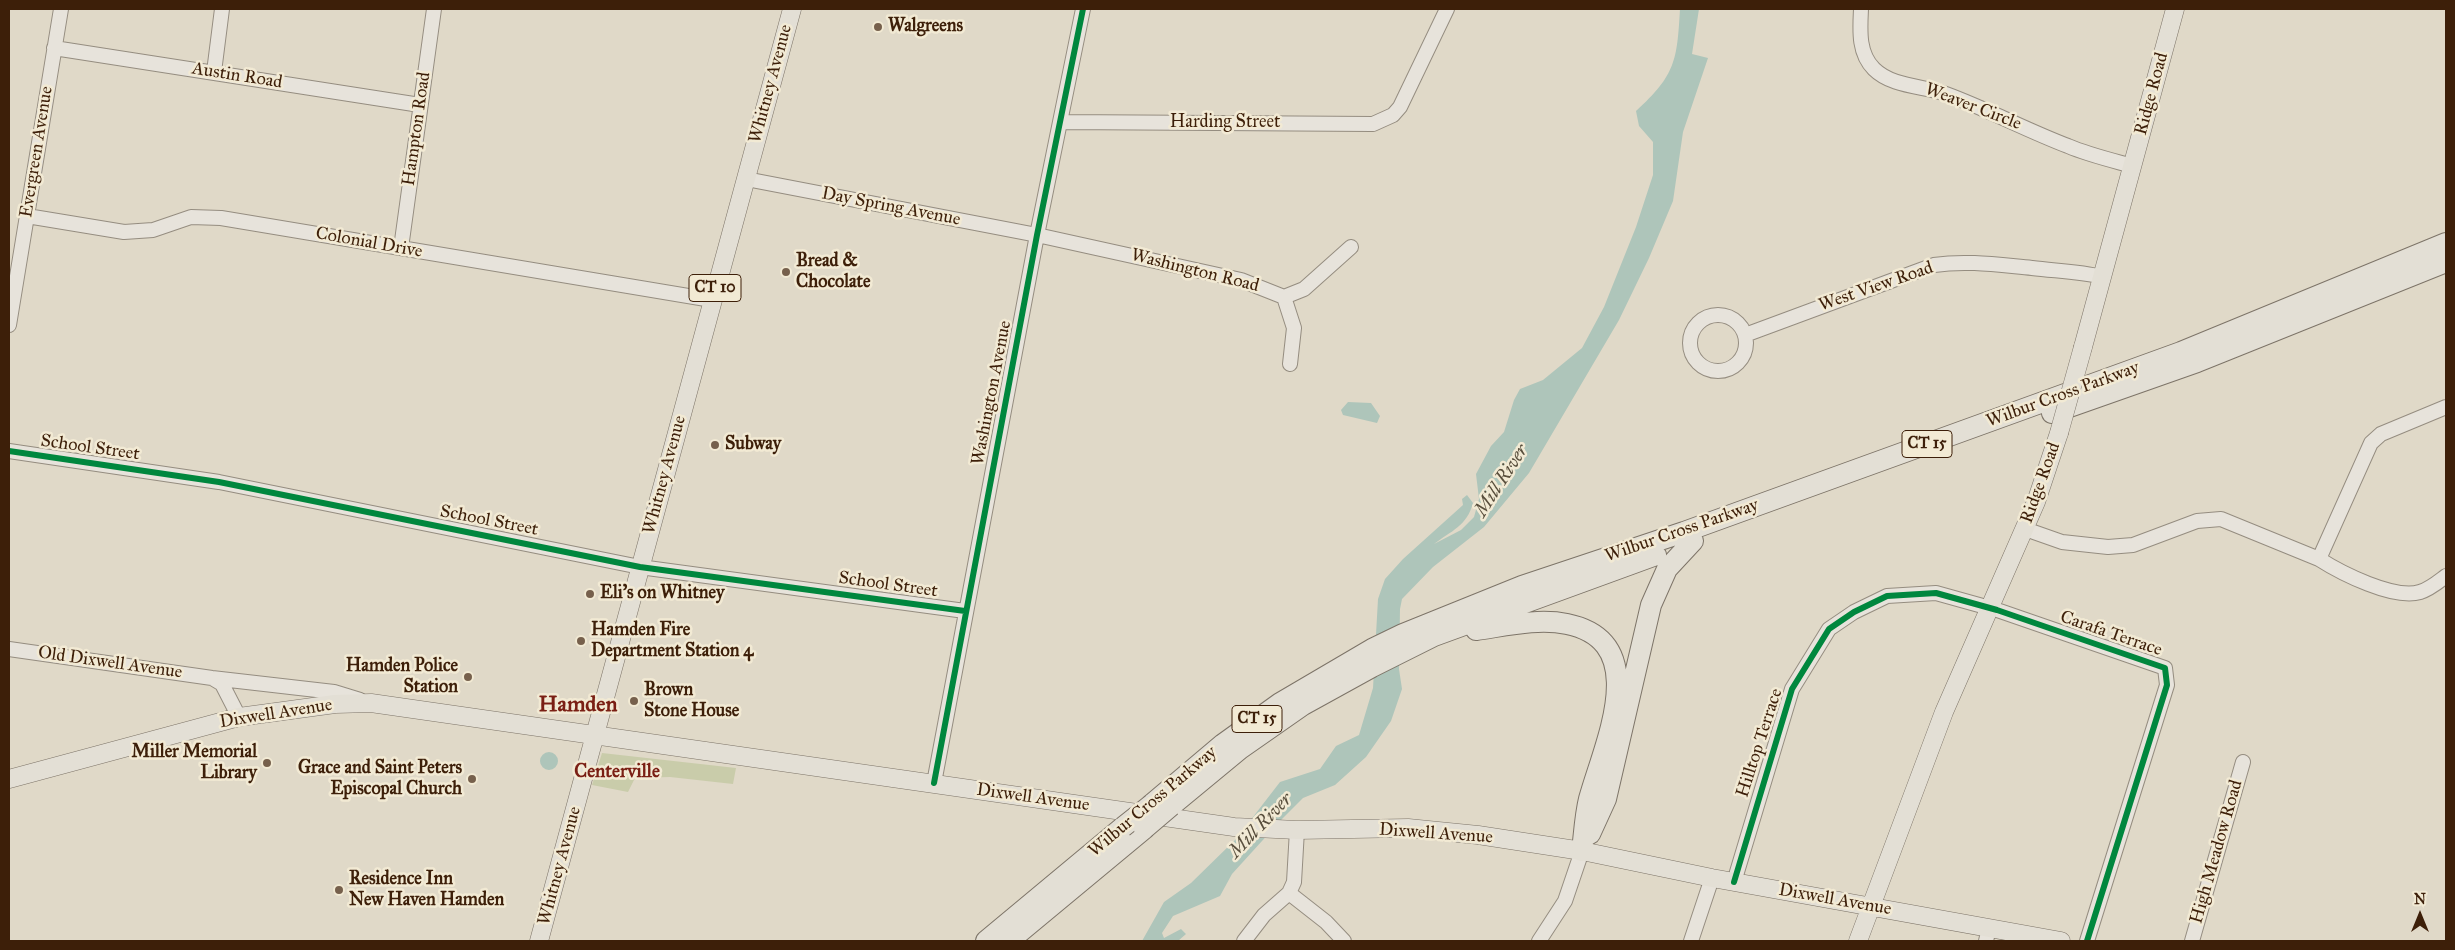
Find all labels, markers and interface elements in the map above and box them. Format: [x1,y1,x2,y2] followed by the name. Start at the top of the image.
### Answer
[888,16,963,38] place label: Walgreens
[872,21,884,33] marker: Walgreens
[745,22,797,146] street label: Whitney Avenue
[2131,50,2173,138] street label: Ridge Road
[190,58,284,94] street label: Austin Road
[398,71,436,187] street label: Hampton Road
[1922,79,2024,135] street label: Weaver Circle
[16,85,58,219] street label: Evergreen Avenue
[1170,112,1280,134] street label: Harding Street
[820,183,962,231] street label: Day Spring Avenue
[314,223,424,263] street label: Colonial Drive
[1129,245,1261,297] street label: Washington Road
[796,251,870,294] place label: Bread & Chocolate
[1816,257,1936,317] street label: West View Road
[780,266,792,278] marker: Bread & Chocolate
[689,274,741,302] road number: CT 10
[967,319,1017,467] street label: Washington Avenue
[1984,357,2142,433] street label: Wilbur Cross Parkway
[639,413,691,537] street label: Whitney Avenue
[39,430,141,466] street label: School Street
[1902,430,1952,458] road number: CT 15
[725,434,781,456] place label: Subway
[709,439,721,451] marker: Subway
[2016,440,2066,526] street label: Ridge Road
[1470,441,1534,521] water label: Mill River
[1602,495,1762,567] street label: Wilbur Cross Parkway
[438,501,540,541] street label: School Street
[837,567,939,603] street label: School Street
[600,583,724,605] place label: Eli's on Whitney
[584,588,596,600] marker: Eli's on Whitney
[2057,606,2165,662] street label: Carafa Terrace
[591,620,753,662] place label: Hamden Fire Department Station 4
[575,635,587,647] marker: Hamden Fire Department Station 4
[37,642,183,684] street label: Old Dixwell Avenue
[346,656,458,699] place label: Hamden Police Station
[462,671,474,683] marker: Hamden Police Station
[644,680,739,722] place label: Brown Stone House
[1732,686,1788,800] street label: Hilltop Terrace
[539,693,617,719] district label: Hamden
[218,694,334,734] street label: Dixwell Avenue
[628,695,640,707] marker: Brown Stone House
[1232,706,1282,732] road number: CT 15
[131,742,257,784] place label: Miller Memorial Library
[1084,742,1222,862] street label: Wilbur Cross Parkway
[261,757,273,769] marker: Miller Memorial Library
[298,758,462,801] place label: Grace and Saint Peters Episcopal Church
[574,761,660,783] district label: Centerville
[466,773,478,785] marker: Grace and Saint Peters Episcopal Church
[2186,778,2248,926] street label: High Meadow Road
[975,779,1091,817] street label: Dixwell Avenue
[1224,789,1298,863] water label: Mill River
[534,804,586,928] street label: Whitney Avenue
[1378,819,1494,849] street label: Dixwell Avenue
[349,869,504,912] place label: Residence Inn New Haven Hamden
[1777,879,1893,921] street label: Dixwell Avenue
[333,884,345,896] marker: Residence Inn New Haven Hamden
[2395,890,2445,940] north arrow
[2414,891,2426,908] text: N

